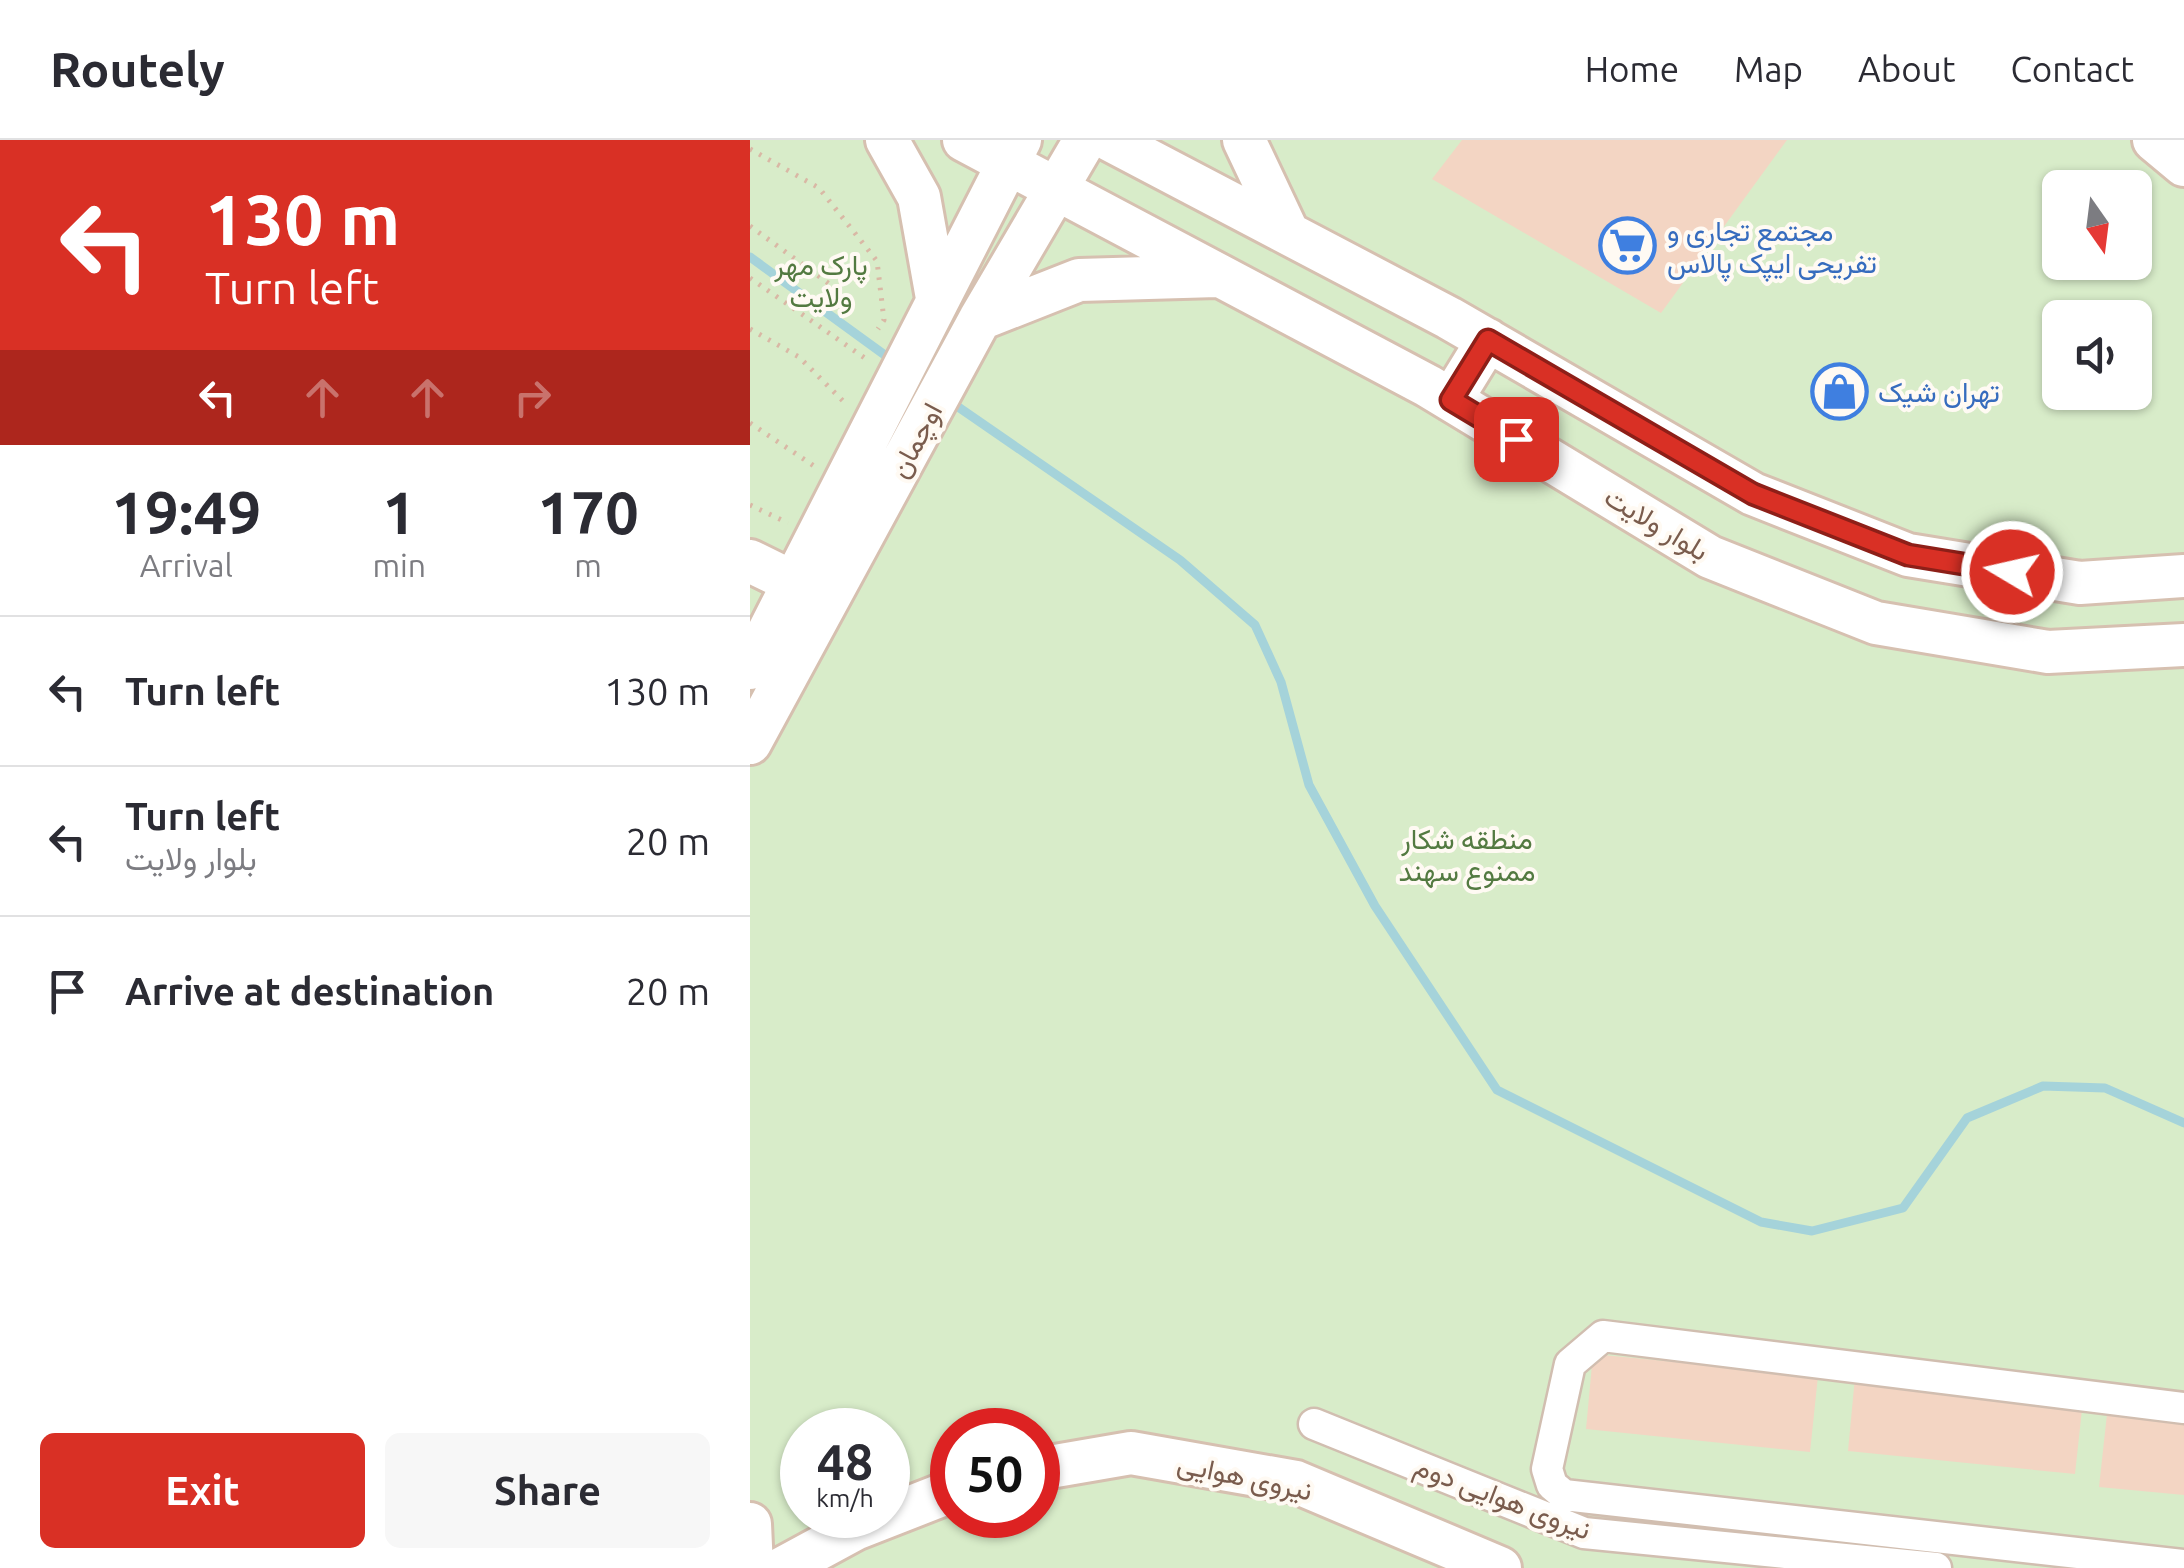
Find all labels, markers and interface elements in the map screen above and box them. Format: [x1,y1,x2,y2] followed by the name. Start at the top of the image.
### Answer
[50,42,225,96] text: Routely
[1585,49,1679,89] text: Home
[1734,49,1803,89] text: Map
[1858,49,1955,89] text: About
[2010,49,2134,89] text: Contact
[2042,170,2152,280] north arrow
[2042,170,2152,410] map controls
[40,180,170,310] icon: left
[205,180,400,258] text: 130 m
[1667,215,1877,282] place label: مجتمع تجاری و تفریحی ایپک پالاس
[1598,216,1658,276] supermarket icon: مجتمع تجاری و تفریحی ایپک پالاس
[773,249,868,315] park label: پارک مهر ولایت
[205,262,379,313] text: Turn left
[2042,300,2152,410] button: sound
[1809,361,1869,421] shop icon: تهران شیک
[190,370,245,425] icon: left
[295,370,350,425] icon: ahead
[400,370,455,425] icon: ahead
[505,370,560,425] icon: right
[1878,376,2000,410] place label: تهران شیک
[883,397,951,484] street label: اوچمان
[1474,397,1559,482] pin
[1489,412,1544,467] icon: arrive
[111,478,261,545] text: 19:49
[382,478,416,545] text: 1
[537,478,639,545] text: 170
[1598,480,1714,569] street label: بلوار ولایت
[1960,520,2064,624] position arrow
[140,547,233,583] text: Arrival
[372,547,426,583] text: min
[574,547,602,583] text: m
[40,664,95,719] icon: left
[125,670,280,712] text: Turn left
[604,670,710,712] text: 130 m
[125,795,280,837] text: Turn left
[40,814,95,869] icon: left
[626,820,710,862] text: 20 m
[1399,823,1535,890] park label: منطقه شکار ممنوع سهند
[125,840,257,876] text: بلوار ولایت
[40,964,95,1019] icon: arrive
[125,970,494,1012] text: Arrive at destination
[626,970,710,1012] text: 20 m
[930,1408,1060,1538] speed limit sign: 50
[40,1433,365,1548] button: Exit
[385,1433,710,1548] button: Share
[817,1433,873,1489] text: 48
[1174,1447,1315,1508] street label: نیروی هوایی
[1409,1449,1595,1549] street label: نیروی هوایی دوم
[816,1484,874,1512] text: km/h

